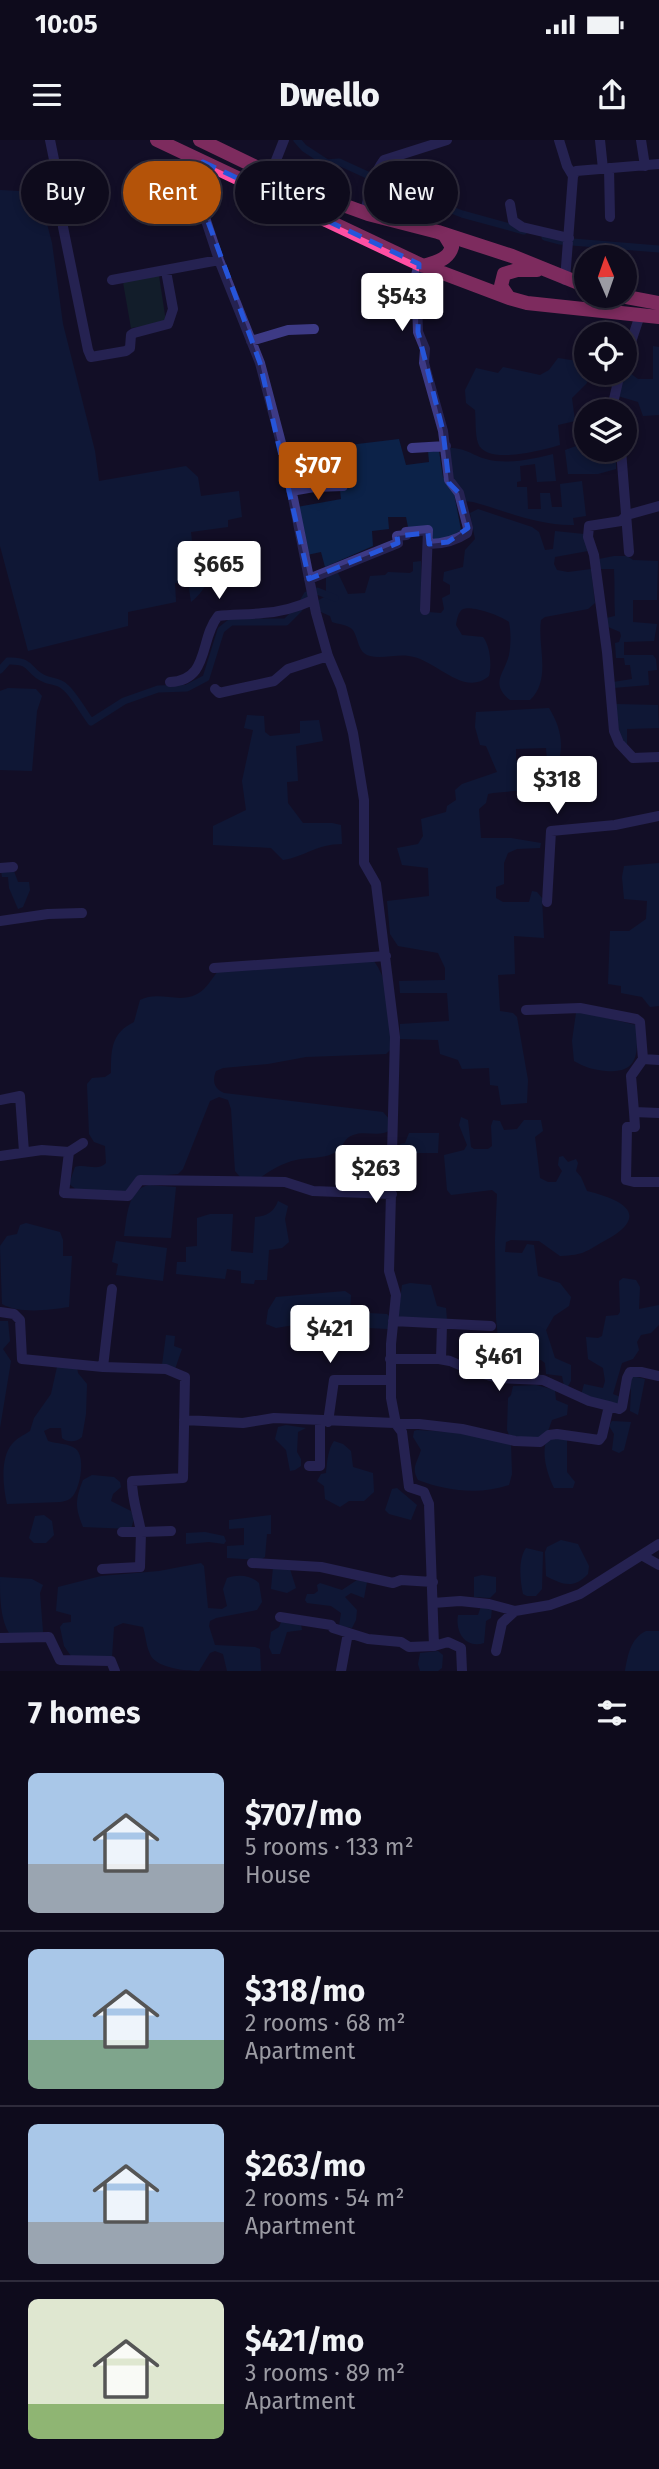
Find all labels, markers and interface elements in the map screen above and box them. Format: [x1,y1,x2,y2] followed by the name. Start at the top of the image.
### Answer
[35,9,98,40] text: 10:05
[28,76,66,114] icon: menu
[279,76,380,114] text: Dwello
[593,76,631,114] icon: share
[21,161,109,224] chip: Buy
[123,161,221,224] chip: Rent
[235,161,350,224] chip: Filters
[364,161,458,224] chip: New
[574,245,637,308] north arrow
[574,245,637,462] map controls
[361,274,443,333] pin: $543
[377,282,427,310] text: $543
[574,322,637,385] button: locate
[574,399,637,462] button: layers
[277,442,359,502] pin: $707
[295,451,341,479] text: $707
[178,542,260,601] pin: $665
[194,550,244,578] text: $665
[516,756,598,816] pin: $318
[533,765,581,793] text: $318
[335,1146,417,1205] pin: $263
[352,1154,401,1182] text: $263
[289,1306,371,1365] pin: $421
[306,1314,354,1342] text: $421
[458,1334,540,1393] pin: $461
[475,1342,523,1370] text: $461
[593,1694,631,1732] icon: filters
[28,1695,140,1731] text: 7 homes
[245,1797,362,1833] text: $707/mo
[84,1801,168,1885] icon: home
[245,1833,414,1861] text: 5 rooms · 133 m²
[245,1861,311,1889] text: House
[245,1973,365,2009] text: $318/mo
[84,1977,168,2061] icon: home
[245,2009,406,2037] text: 2 rooms · 68 m²
[245,2037,355,2065] text: Apartment
[245,2148,366,2184] text: $263/mo
[84,2152,168,2236] icon: home
[245,2184,404,2212] text: 2 rooms · 54 m²
[245,2212,355,2240] text: Apartment
[245,2323,364,2359] text: $421/mo
[84,2327,168,2411] icon: home
[245,2359,405,2387] text: 3 rooms · 89 m²
[245,2387,355,2415] text: Apartment

